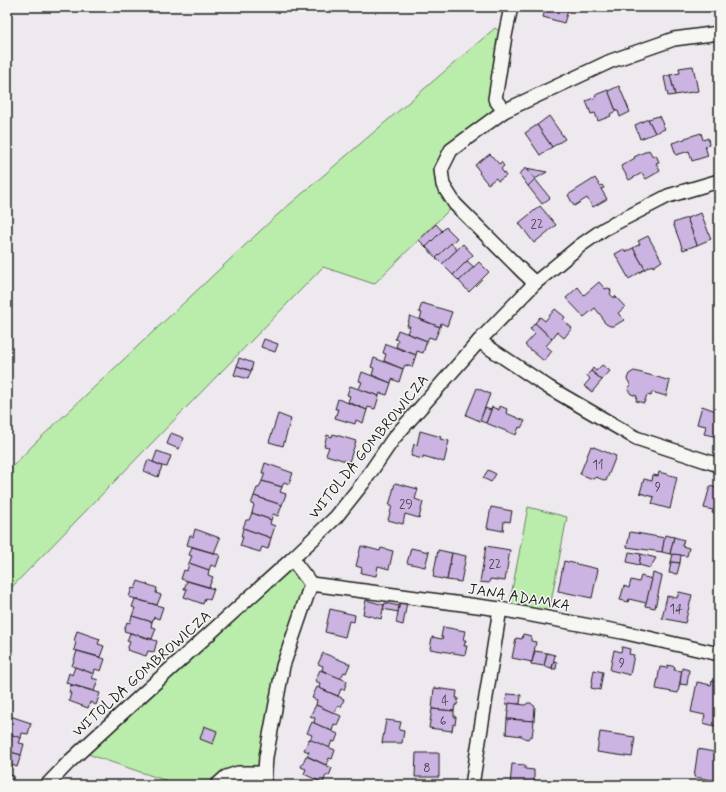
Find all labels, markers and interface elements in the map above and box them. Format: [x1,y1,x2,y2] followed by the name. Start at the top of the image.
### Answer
[530,216,544,233] house number: 22
[304,371,434,523] street label: WITOLDA GOMBROWICZA
[592,457,604,474] house number: 11
[655,479,661,496] house number: 9
[399,496,413,513] house number: 29
[488,556,502,573] house number: 22
[466,579,572,617] street label: JANA ADAMKA
[669,601,683,618] house number: 14
[68,606,216,742] street label: WITOLDA GOMBROWICZA
[619,655,625,672] house number: 9
[441,693,449,710] house number: 4
[440,713,447,730] house number: 6
[423,760,431,777] house number: 8

